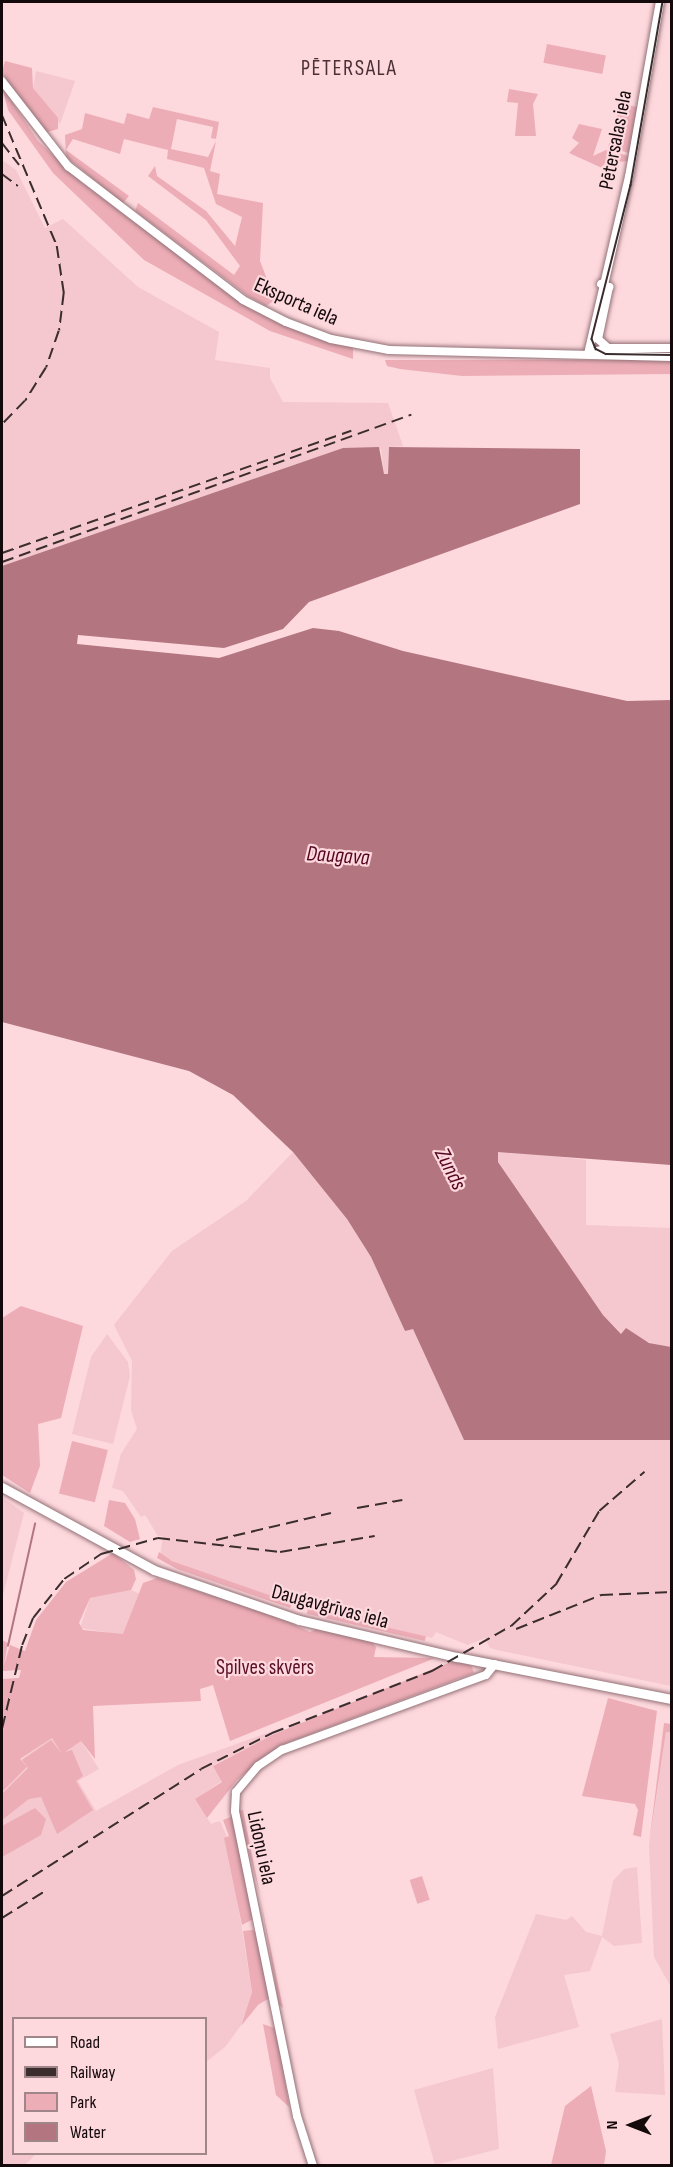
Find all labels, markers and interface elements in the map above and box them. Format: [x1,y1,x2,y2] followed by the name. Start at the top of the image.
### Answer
[301,56,397,82] district label: PĒTERSALA
[594,88,638,192] street label: Pētersalas iela
[250,272,342,332] street label: Eksporta iela
[305,841,371,871] water label: Daugava
[428,1144,472,1194] water label: Zunds
[269,1579,391,1635] street label: Daugavgrīvas iela
[216,1655,314,1681] park label: Spilves skvērs
[241,1809,281,1887] street label: Lidoņu iela
[12,2017,207,2155] legend
[70,2032,100,2053] text: Road
[70,2062,115,2083] text: Railway
[70,2092,96,2113] text: Park
[601,2095,661,2155] north arrow
[603,2121,622,2129] text: N
[70,2122,106,2143] text: Water

